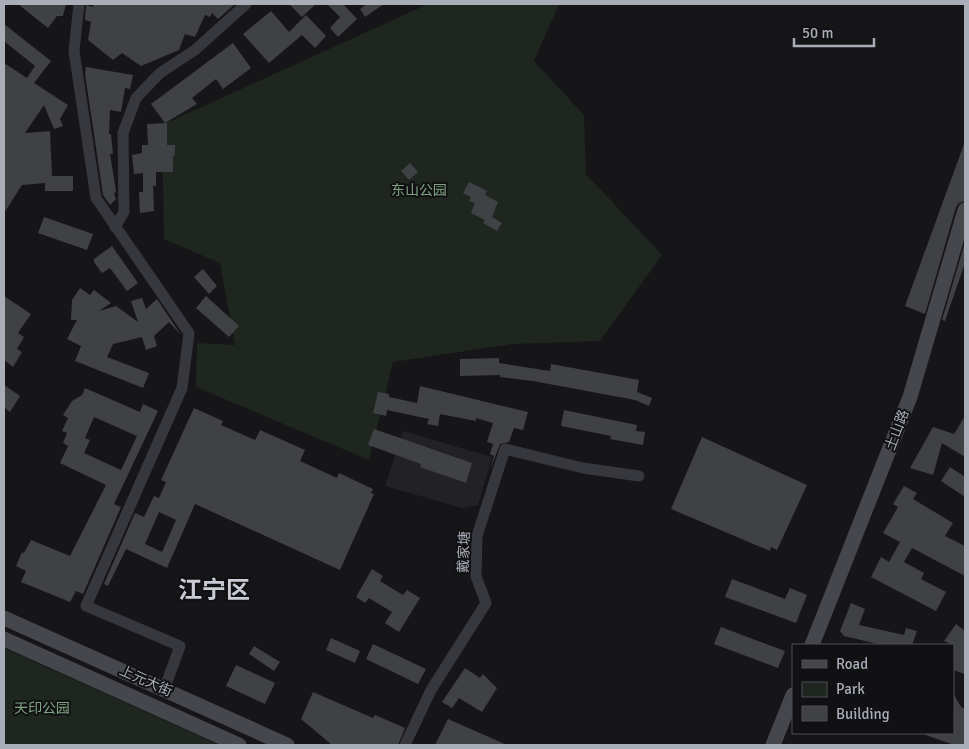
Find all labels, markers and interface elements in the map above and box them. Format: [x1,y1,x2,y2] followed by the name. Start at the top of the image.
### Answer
[794,15,874,47] scale bar
[802,24,833,42] text: 50 m
[391,182,447,199] park label: 东山公园
[882,407,912,453] street label: 土山路
[455,531,473,573] street label: 戴家塘
[178,575,250,605] district label: 江宁区
[792,644,954,734] legend
[836,655,868,673] text: Road
[117,662,175,700] street label: 上元大街
[836,680,865,698] text: Park
[14,700,70,717] park label: 天印公园
[836,705,890,723] text: Building

